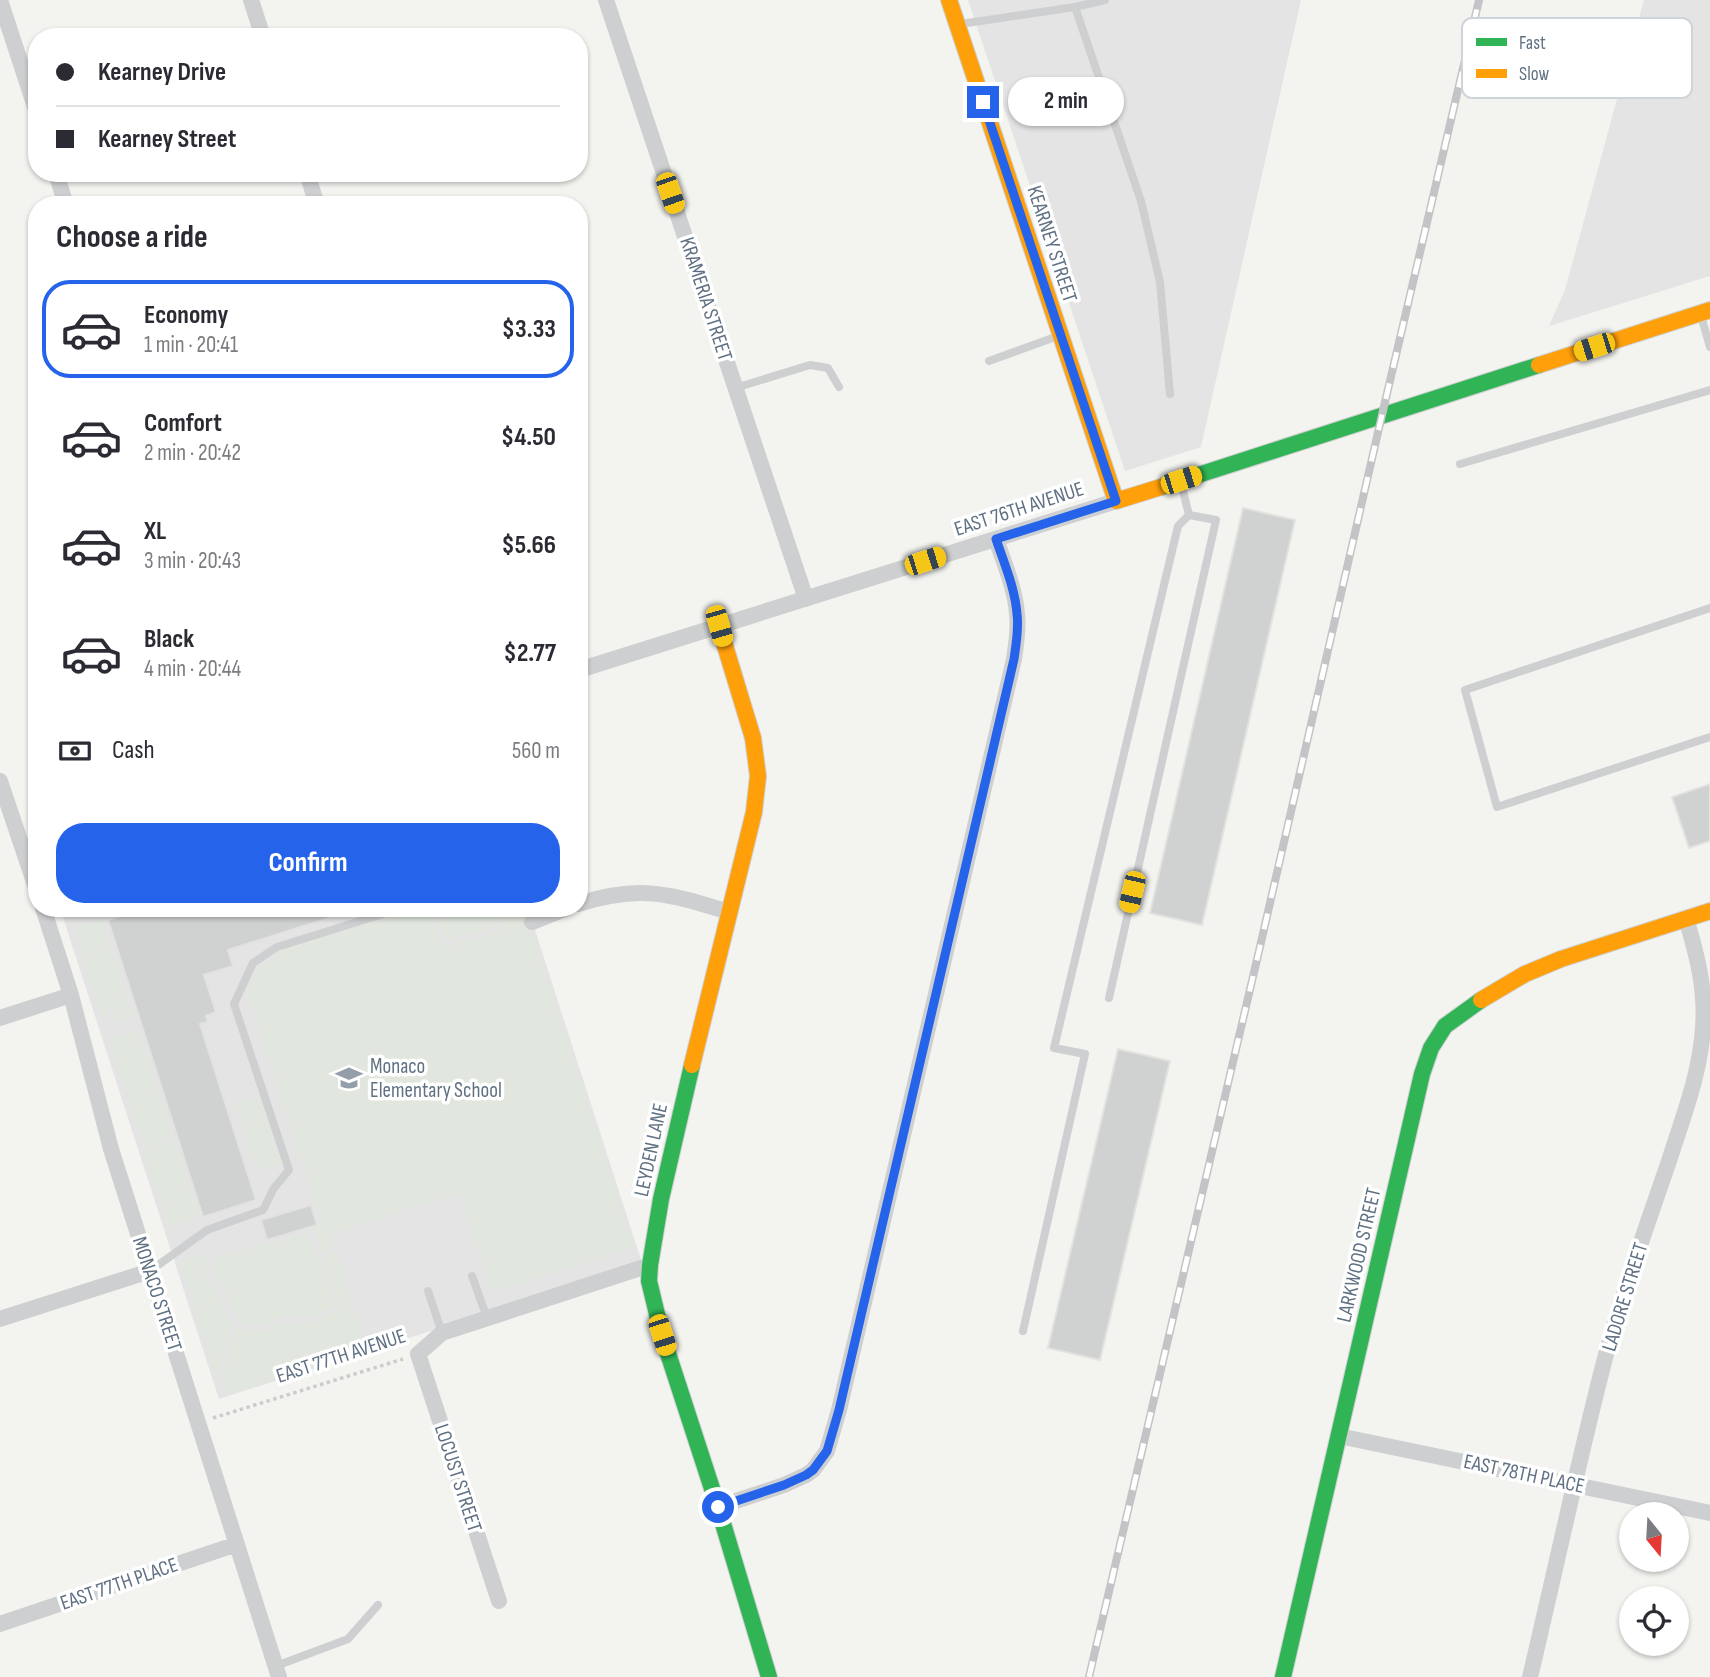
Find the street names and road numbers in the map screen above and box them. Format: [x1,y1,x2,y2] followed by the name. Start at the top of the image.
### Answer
[1021,183,1083,306] street label: KEARNEY STREET
[674,234,738,364] street label: KRAMERIA STREET
[951,476,1087,542] street label: EAST 76TH AVENUE
[629,1101,673,1199] street label: LEYDEN LANE
[1331,1185,1387,1325] street label: LARKWOOD STREET
[127,1234,187,1355] street label: MONACO STREET
[1597,1239,1654,1354] street label: LADORE STREET
[273,1323,409,1389] street label: EAST 77TH AVENUE
[429,1421,487,1536] street label: LOCUST STREET
[1461,1449,1587,1499] street label: EAST 78TH PLACE
[57,1552,181,1616] street label: EAST 77TH PLACE

